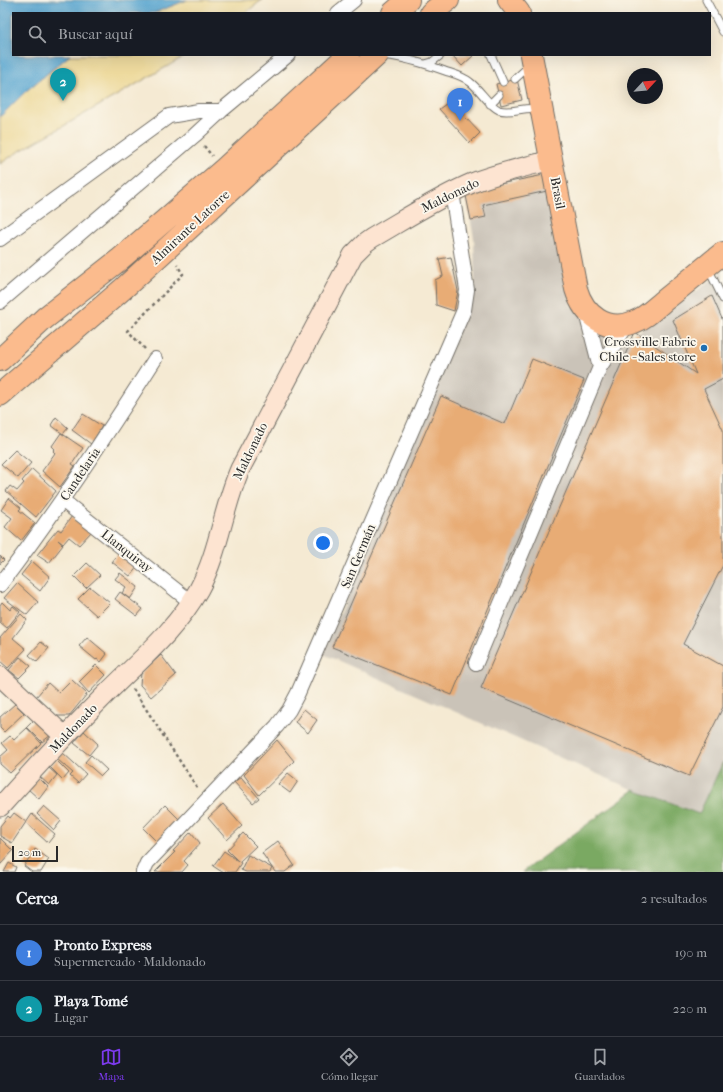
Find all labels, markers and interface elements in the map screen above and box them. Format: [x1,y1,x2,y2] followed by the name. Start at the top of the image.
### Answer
[12,12,711,56] search box
[26,23,48,45] icon: search
[58,25,133,43] text: Buscar aquí
[50,68,76,101] pin: 2
[627,68,663,104] north arrow
[447,88,473,121] pin: 1
[419,174,482,215] street label: Maldonado
[548,176,569,211] street label: Brasil
[147,186,233,268] street label: Almirante Latorre
[599,334,697,364] place label: Crossville Fabric Chile - Sales store
[699,343,709,353] marker: Crossville Fabric Chile - Sales store
[230,419,271,482] street label: Maldonado
[57,444,104,503] street label: Candelaria
[338,521,378,591] street label: San Germán
[98,526,157,576] street label: Llanquiray
[313,533,333,553] your location
[46,700,100,756] street label: Maldonado
[12,844,58,863] scale bar
[18,846,41,859] text: 20 m
[16,888,58,908] text: Cerca
[641,891,707,906] text: 2 resultados
[54,936,151,954] text: Pronto Express
[27,945,31,960] text: 1
[675,945,707,960] text: 190 m
[54,954,206,969] text: Supermercado · Maldonado
[54,992,128,1010] text: Playa Tomé
[26,1001,32,1016] text: 2
[673,1001,707,1016] text: 220 m
[54,1010,88,1025] text: Lugar
[98,1046,124,1083] tab: Mapa
[321,1046,378,1083] tab: Cómo llegar
[574,1046,625,1083] tab: Guardados

